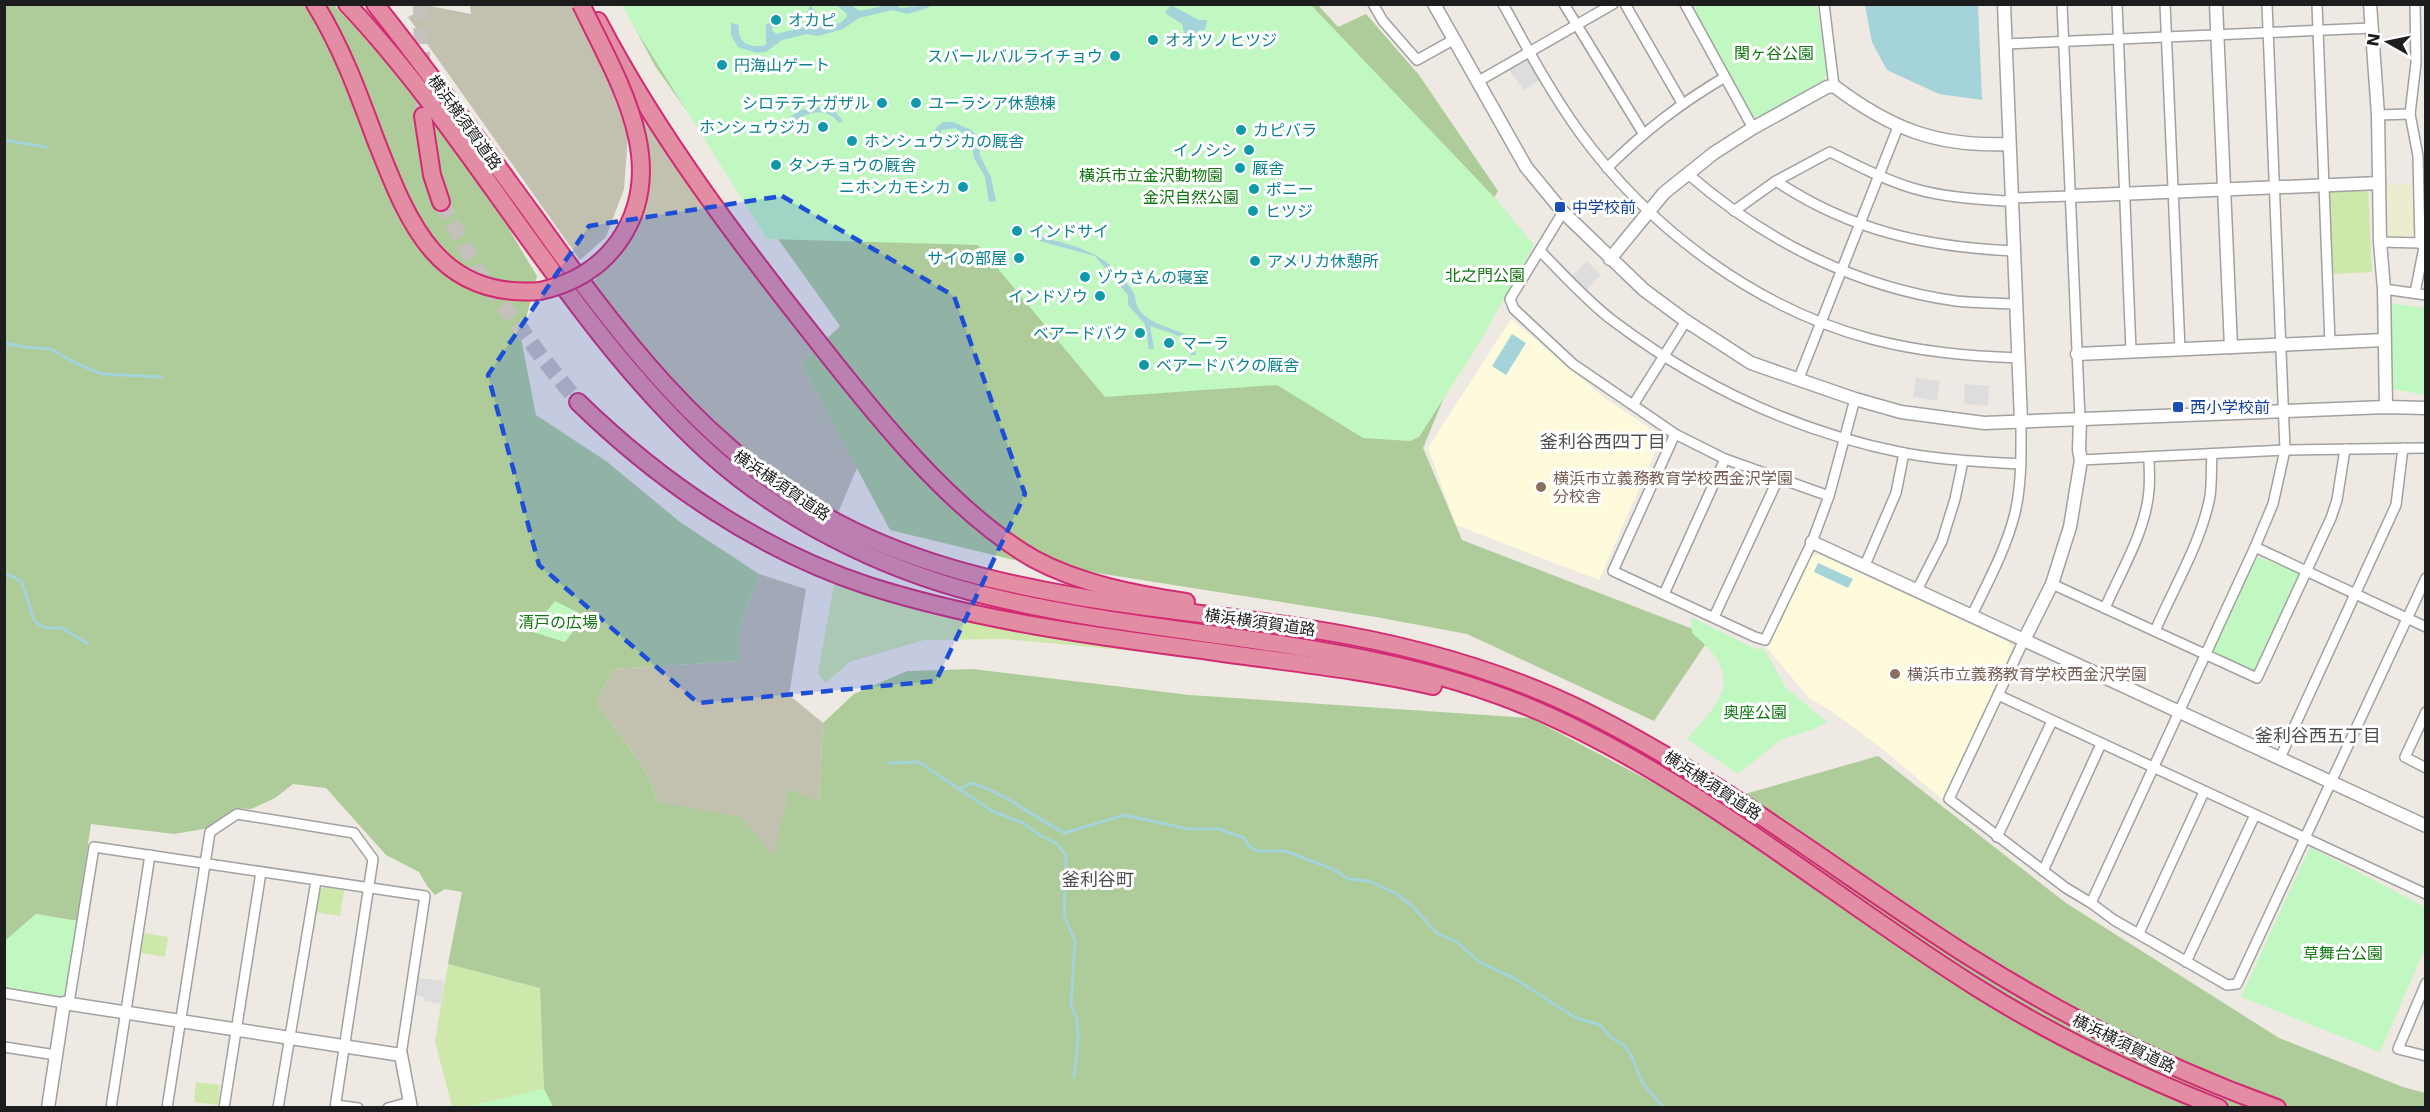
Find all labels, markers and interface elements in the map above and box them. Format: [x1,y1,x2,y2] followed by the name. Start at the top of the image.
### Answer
[788,11,836,30] place label: オカピ
[2358,12,2418,72] north arrow
[769,13,783,27] marker: オカピ
[1165,31,1277,50] place label: オオツノヒツジ
[2363,32,2384,48] text: N
[1146,33,1160,47] marker: オオツノヒツジ
[1734,44,1814,63] park label: 関ヶ谷公園
[927,47,1103,66] place label: スバールバルライチョウ
[1108,49,1122,63] marker: スバールバルライチョウ
[734,56,830,75] place label: 円海山ゲート
[715,58,729,72] marker: 円海山ゲート
[424,71,505,173] street label: 横浜横須賀道路
[742,94,870,113] place label: シロテテナガザル
[928,94,1056,113] place label: ユーラシア休憩棟
[875,96,889,110] marker: シロテテナガザル
[909,96,923,110] marker: ユーラシア休憩棟
[699,118,811,137] place label: ホンシュウジカ
[816,120,830,134] marker: ホンシュウジカ
[1253,121,1317,140] place label: カピバラ
[1234,123,1248,137] marker: カピバラ
[864,132,1024,151] place label: ホンシュウジカの厩舎
[845,134,859,148] marker: ホンシュウジカの厩舎
[1173,141,1237,160] place label: イノシシ
[1242,143,1256,157] marker: イノシシ
[788,156,916,175] place label: タンチョウの厩舎
[769,158,783,172] marker: タンチョウの厩舎
[1252,159,1284,178] place label: 厩舎
[1233,161,1247,175] marker: 厩舎
[1079,166,1223,185] park label: 横浜市立金沢動物園
[839,178,951,197] place label: ニホンカモシカ
[956,180,970,194] marker: ニホンカモシカ
[1266,180,1314,199] place label: ポニー
[1247,182,1261,196] marker: ポニー
[1143,188,1239,207] park label: 金沢自然公園
[1572,198,1636,217] place label: 中学校前
[1553,200,1567,214] marker: 中学校前
[1265,202,1313,221] place label: ヒツジ
[1246,204,1260,218] marker: ヒツジ
[1029,222,1109,241] place label: インドサイ
[1010,224,1024,238] marker: インドサイ
[927,249,1007,268] place label: サイの部屋
[1012,251,1026,265] marker: サイの部屋
[1267,252,1378,271] place label: アメリカ休憩所
[1248,254,1262,268] marker: アメリカ休憩所
[1445,266,1525,285] park label: 北之門公園
[1097,268,1209,287] place label: ゾウさんの寝室
[1078,270,1092,284] marker: ゾウさんの寝室
[1008,287,1088,306] place label: インドゾウ
[1093,289,1107,303] marker: インドゾウ
[1033,324,1128,343] place label: ベアードバク
[1133,326,1147,340] marker: ベアードバク
[1181,334,1229,353] place label: マーラ
[1162,336,1176,350] marker: マーラ
[1156,356,1299,375] place label: ベアードバクの厩舎
[1137,358,1151,372] marker: ベアードバクの厩舎
[2190,398,2270,417] place label: 西小学校前
[2171,400,2185,414] marker: 西小学校前
[1540,431,1666,452] district label: 釜利谷西四丁目
[730,446,833,525] street label: 横浜横須賀道路
[1553,469,1793,506] place label: 横浜市立義務教育学校西金沢学園 分校舎
[1534,480,1548,494] marker: 横浜市立義務教育学校西金沢学園 分校舎
[1203,605,1317,640] street label: 横浜横須賀道路
[518,613,598,632] park label: 清戸の広場
[1907,665,2147,684] place label: 横浜市立義務教育学校西金沢学園
[1888,667,1902,681] marker: 横浜市立義務教育学校西金沢学園
[1723,703,1787,722] park label: 奥座公園
[2255,725,2381,746] district label: 釜利谷西五丁目
[1661,747,1765,824] street label: 横浜横須賀道路
[1062,869,1134,890] district label: 釜利谷町
[2303,944,2383,963] park label: 草舞台公園
[2069,1010,2178,1077] street label: 横浜横須賀道路

